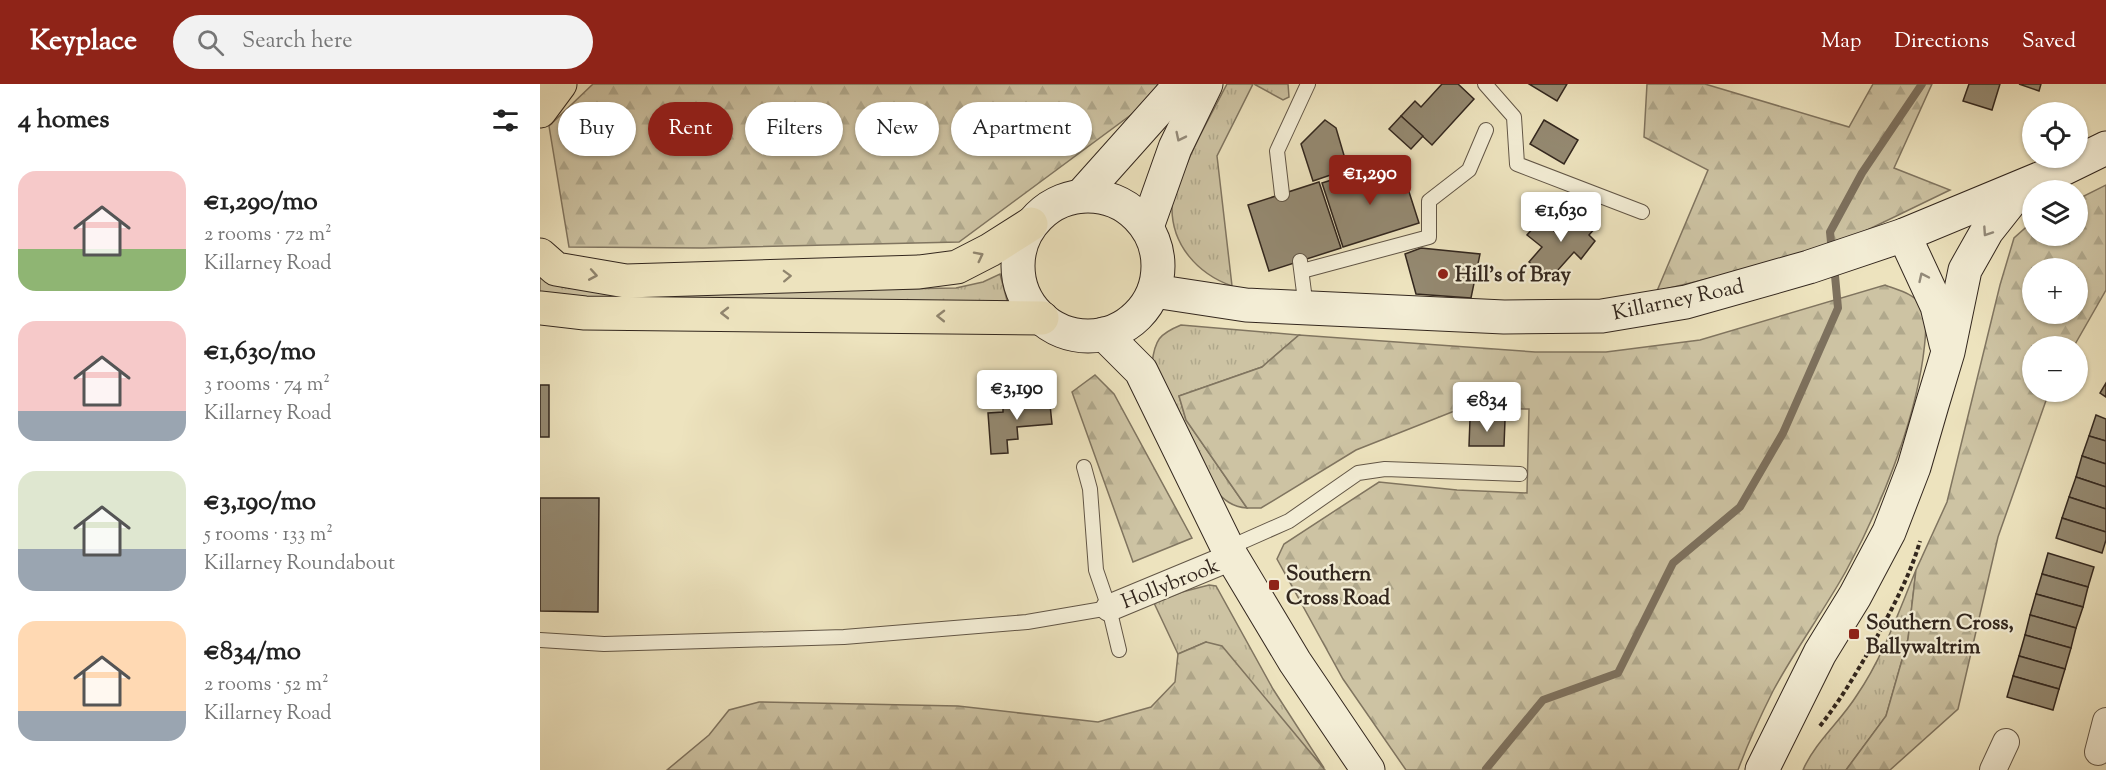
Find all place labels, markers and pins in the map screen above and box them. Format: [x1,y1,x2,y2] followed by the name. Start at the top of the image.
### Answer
[1321,155,1419,206] pin: €1,290
[1512,192,1610,243] pin: €1,630
[1455,261,1571,291] place label: Hill's of Bray
[1436,267,1450,281] marker: Hill's of Bray
[968,370,1066,421] pin: €3,190
[1451,382,1523,433] pin: €834
[1286,560,1390,614] place label: Southern Cross Road
[1267,578,1281,592] marker: Southern Cross Road
[1866,609,2014,663] place label: Southern Cross, Ballywaltrim
[1847,627,1861,641] marker: Southern Cross, Ballywaltrim

